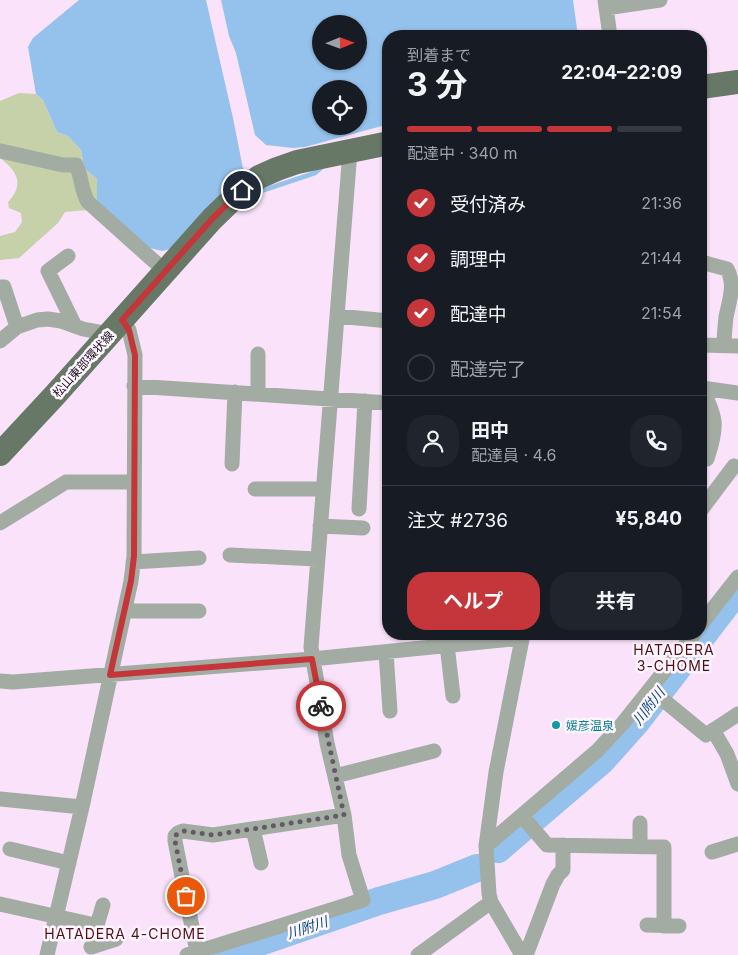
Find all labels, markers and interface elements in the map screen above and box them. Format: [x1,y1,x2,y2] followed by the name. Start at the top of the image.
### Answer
[312,15,368,70] north arrow
[312,15,367,135] map controls
[407,45,471,65] text: 到着まで
[561,61,682,84] text: 22:04–22:09
[407,65,467,104] text: 3 分
[312,80,367,135] button: locate
[407,143,517,163] text: 配達中 · 340 m
[221,169,263,211] pin
[228,176,256,204] icon: home
[407,189,435,217] icon: check
[450,193,526,216] text: 受付済み
[641,193,682,213] text: 21:36
[407,244,435,272] icon: check
[450,248,507,271] text: 調理中
[640,248,682,268] text: 21:44
[407,299,435,327] icon: check
[450,303,507,326] text: 配達中
[641,303,682,323] text: 21:54
[49,328,117,400] street label: 松山東部環状線
[450,358,526,381] text: 配達完了
[407,415,459,467] button: person
[630,415,682,467] button: phone
[471,419,509,442] text: 田中
[471,445,557,465] text: 配達員 · 4.6
[616,507,682,530] text: ¥5,840
[407,509,508,532] text: 注文 #2736
[407,572,540,630] button: ヘルプ
[550,572,682,630] button: 共有
[633,641,715,674] district label: HATADERA 3-CHOME
[296,681,346,731] courier
[628,683,669,728] water label: 川附川
[307,692,335,720] icon: bike
[566,718,614,733] place label: 媛彦温泉
[550,719,562,731] marker: 媛彦温泉
[165,875,207,917] pin
[172,882,200,910] icon: bag
[284,912,332,942] water label: 川附川
[44,925,206,942] district label: HATADERA 4-CHOME

